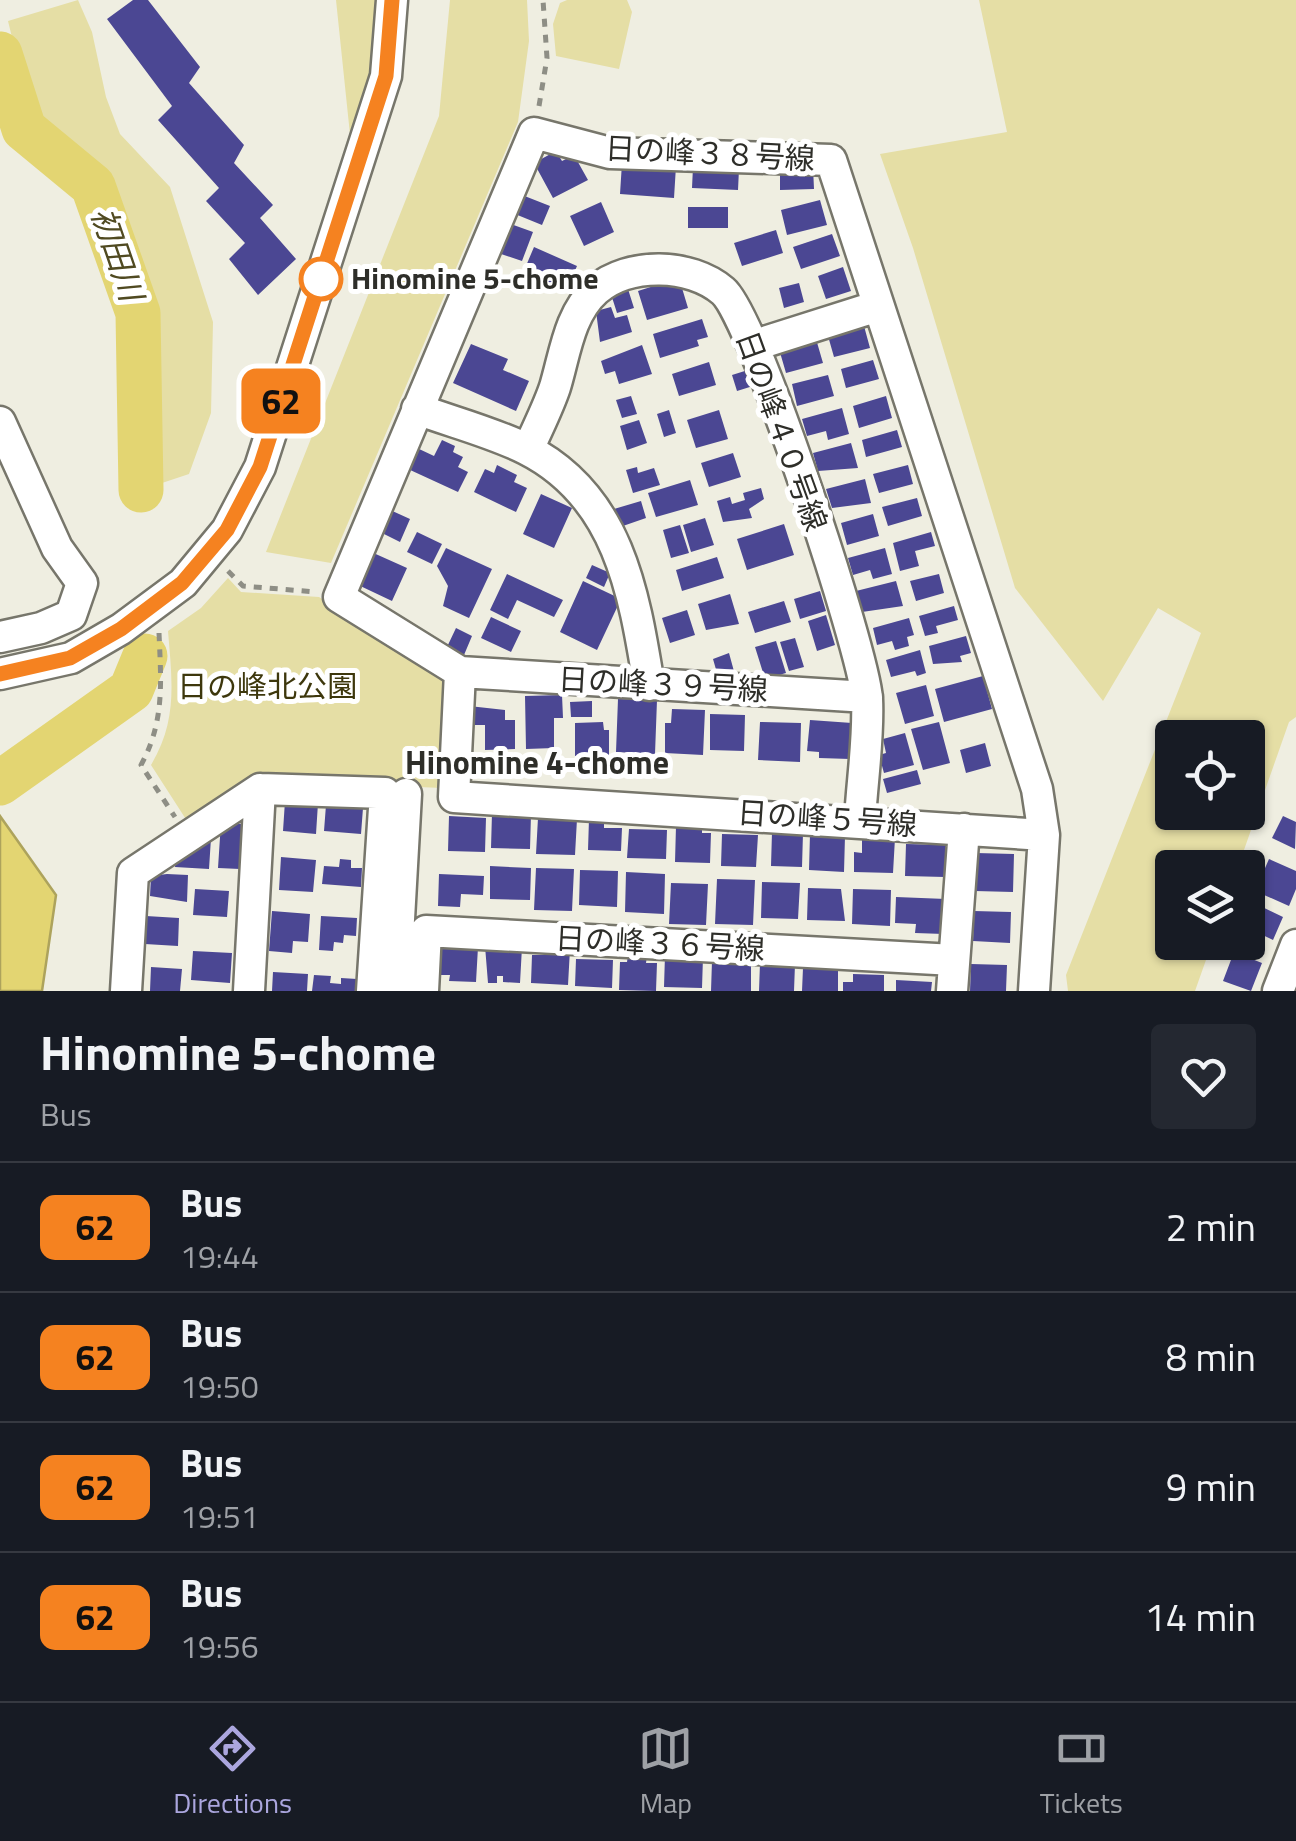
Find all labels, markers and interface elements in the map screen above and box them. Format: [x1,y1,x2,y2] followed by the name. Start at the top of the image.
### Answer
[604,125,816,181] street label: 日の峰３８号線
[80,200,157,310] water label: 初田川
[351,255,598,301] place label: Hinomine 5-chome
[300,258,342,300] marker: Hinomine 5-chome
[724,324,839,537] street label: 日の峰４０号線
[236,368,326,434] line badge: 62
[261,374,301,428] text: 62
[557,656,769,712] street label: 日の峰３９号線
[177,663,357,709] park label: 日の峰北公園
[1155,720,1265,960] map controls
[1155,720,1265,830] button: locate
[405,738,669,786] district label: Hinomine 4-chome
[736,789,918,847] street label: 日の峰５号線
[1155,850,1265,960] button: layers
[554,915,766,971] street label: 日の峰３６号線
[40,1016,436,1089] text: Hinomine 5-chome
[1151,1024,1256,1129] button: heart
[40,1090,92,1138] text: Bus
[180,1174,242,1232] text: Bus
[1166,1198,1256,1256] text: 2 min
[75,1200,115,1254] text: 62
[180,1232,259,1280] text: 19:44
[180,1304,242,1362] text: Bus
[1166,1328,1256,1386] text: 8 min
[75,1330,115,1384] text: 62
[180,1362,259,1410] text: 19:50
[180,1434,242,1492] text: Bus
[1166,1458,1256,1516] text: 9 min
[75,1460,115,1514] text: 62
[180,1492,259,1540] text: 19:51
[180,1564,242,1622] text: Bus
[1145,1588,1256,1646] text: 14 min
[75,1590,115,1644] text: 62
[180,1622,259,1670] text: 19:56
[173,1721,292,1824] tab: Directions
[638,1721,693,1824] tab: Map
[1040,1721,1123,1824] tab: Tickets

